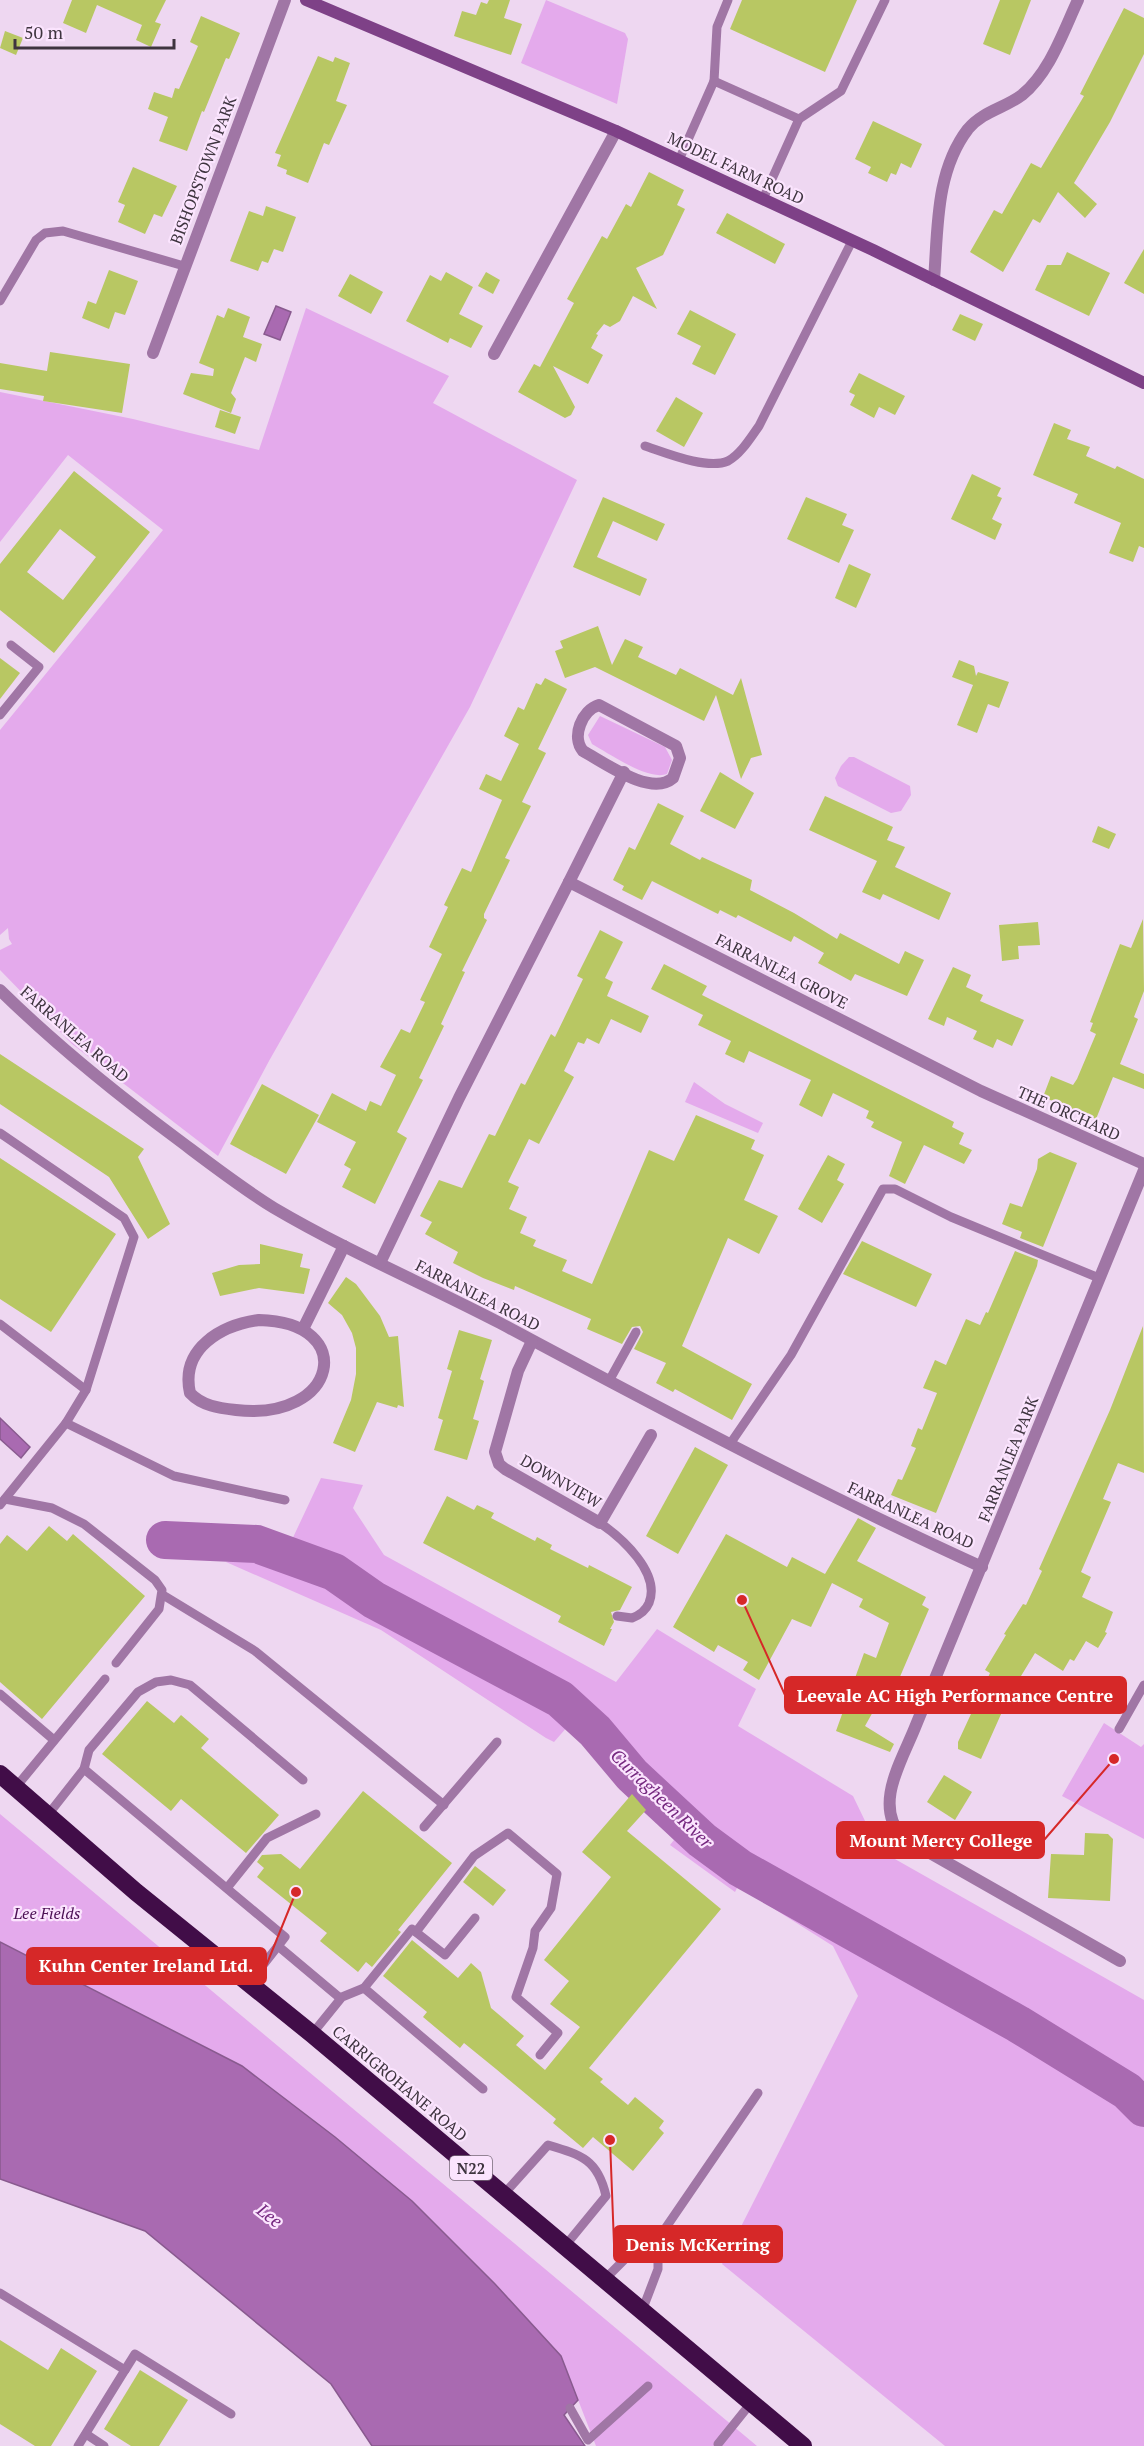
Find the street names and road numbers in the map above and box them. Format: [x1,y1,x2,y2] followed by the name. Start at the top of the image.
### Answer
[165,92,242,247] street label: BISHOPSTOWN PARK
[664,127,808,209] street label: MODEL FARM ROAD
[712,928,852,1014] street label: FARRANLEA GROVE
[16,981,134,1087] street label: FARRANLEA ROAD
[1014,1080,1124,1146] street label: THE ORCHARD
[412,1254,544,1336] street label: FARRANLEA ROAD
[973,1392,1044,1525] street label: FARRANLEA PARK
[516,1449,606,1513] street label: DOWNVIEW
[844,1476,978,1554] street label: FARRANLEA ROAD
[328,2020,472,2146] street label: CARRIGROHANE ROAD
[450,2156,492,2180] road number: N22

